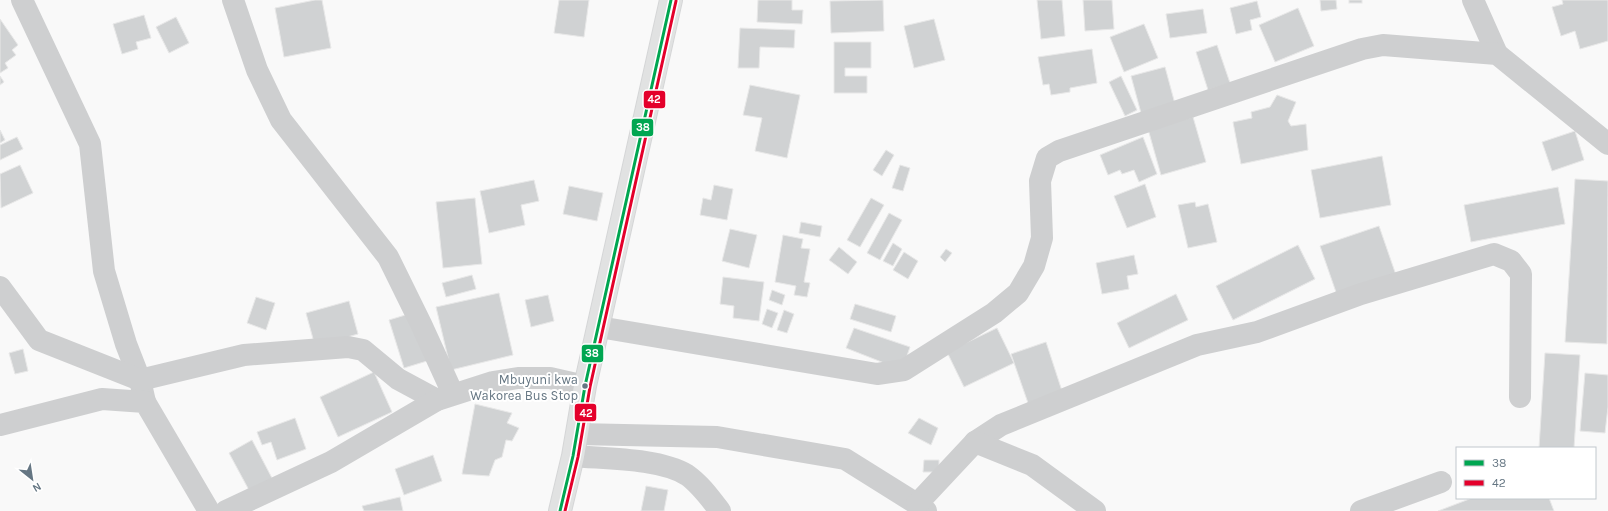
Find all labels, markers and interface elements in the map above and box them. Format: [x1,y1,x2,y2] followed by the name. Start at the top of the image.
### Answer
[643,90,666,109] line badge: 42
[647,93,661,106] text: 42
[631,118,654,137] line badge: 38
[636,121,650,134] text: 38
[581,344,604,363] line badge: 38
[585,347,599,360] text: 38
[470,372,578,403] place label: Mbuyuni kwa Wakorea Bus Stop
[580,381,590,391] marker: Mbuyuni kwa Wakorea Bus Stop
[574,403,597,422] line badge: 42
[579,407,593,420] text: 42
[1456,447,1596,499] legend
[1492,456,1506,470] text: 38
[12,459,52,499] north arrow
[1492,476,1506,490] text: 42
[30,480,43,495] text: N

